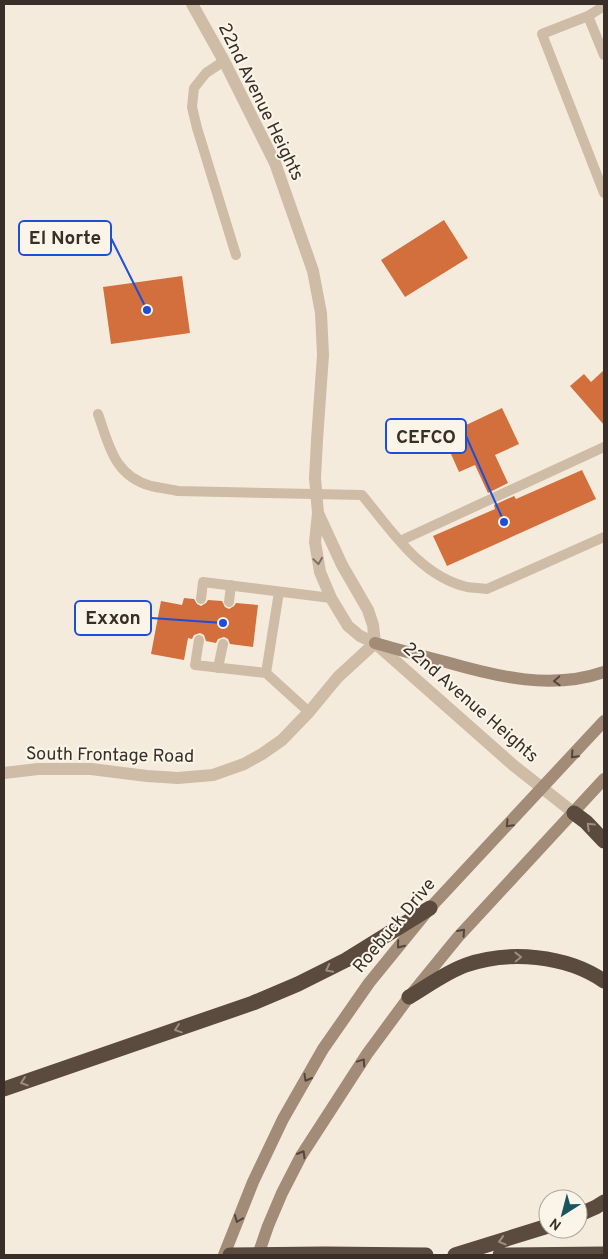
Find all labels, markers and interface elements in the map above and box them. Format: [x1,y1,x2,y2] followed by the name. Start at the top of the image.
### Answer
[212,19,308,185] street label: 22nd Avenue Heights
[19,221,111,255] callout: El Norte
[29,227,101,251] text: El Norte
[386,419,466,453] callout: CEFCO
[396,426,456,450] text: CEFCO
[313,557,323,566] one-way arrow
[75,601,151,635] callout: Exxon
[85,607,141,631] text: Exxon
[397,638,543,768] street label: 22nd Avenue Heights
[552,675,560,686] one-way arrow
[26,743,194,769] street label: South Frontage Road
[571,749,580,758] one-way arrow
[506,818,515,827] one-way arrow
[586,823,595,832] one-way arrow
[349,874,441,978] street label: Roebuck Drive
[457,929,466,938] one-way arrow
[396,940,405,949] one-way arrow
[515,952,523,962] one-way arrow
[325,963,334,973] one-way arrow
[174,1023,183,1033] one-way arrow
[356,1058,365,1068] one-way arrow
[303,1073,313,1082] one-way arrow
[20,1076,29,1086] one-way arrow
[296,1151,306,1160] one-way arrow
[538,1189,588,1239] north arrow
[547,1213,565,1233] text: N
[234,1214,244,1222] one-way arrow
[498,1236,506,1246] one-way arrow

